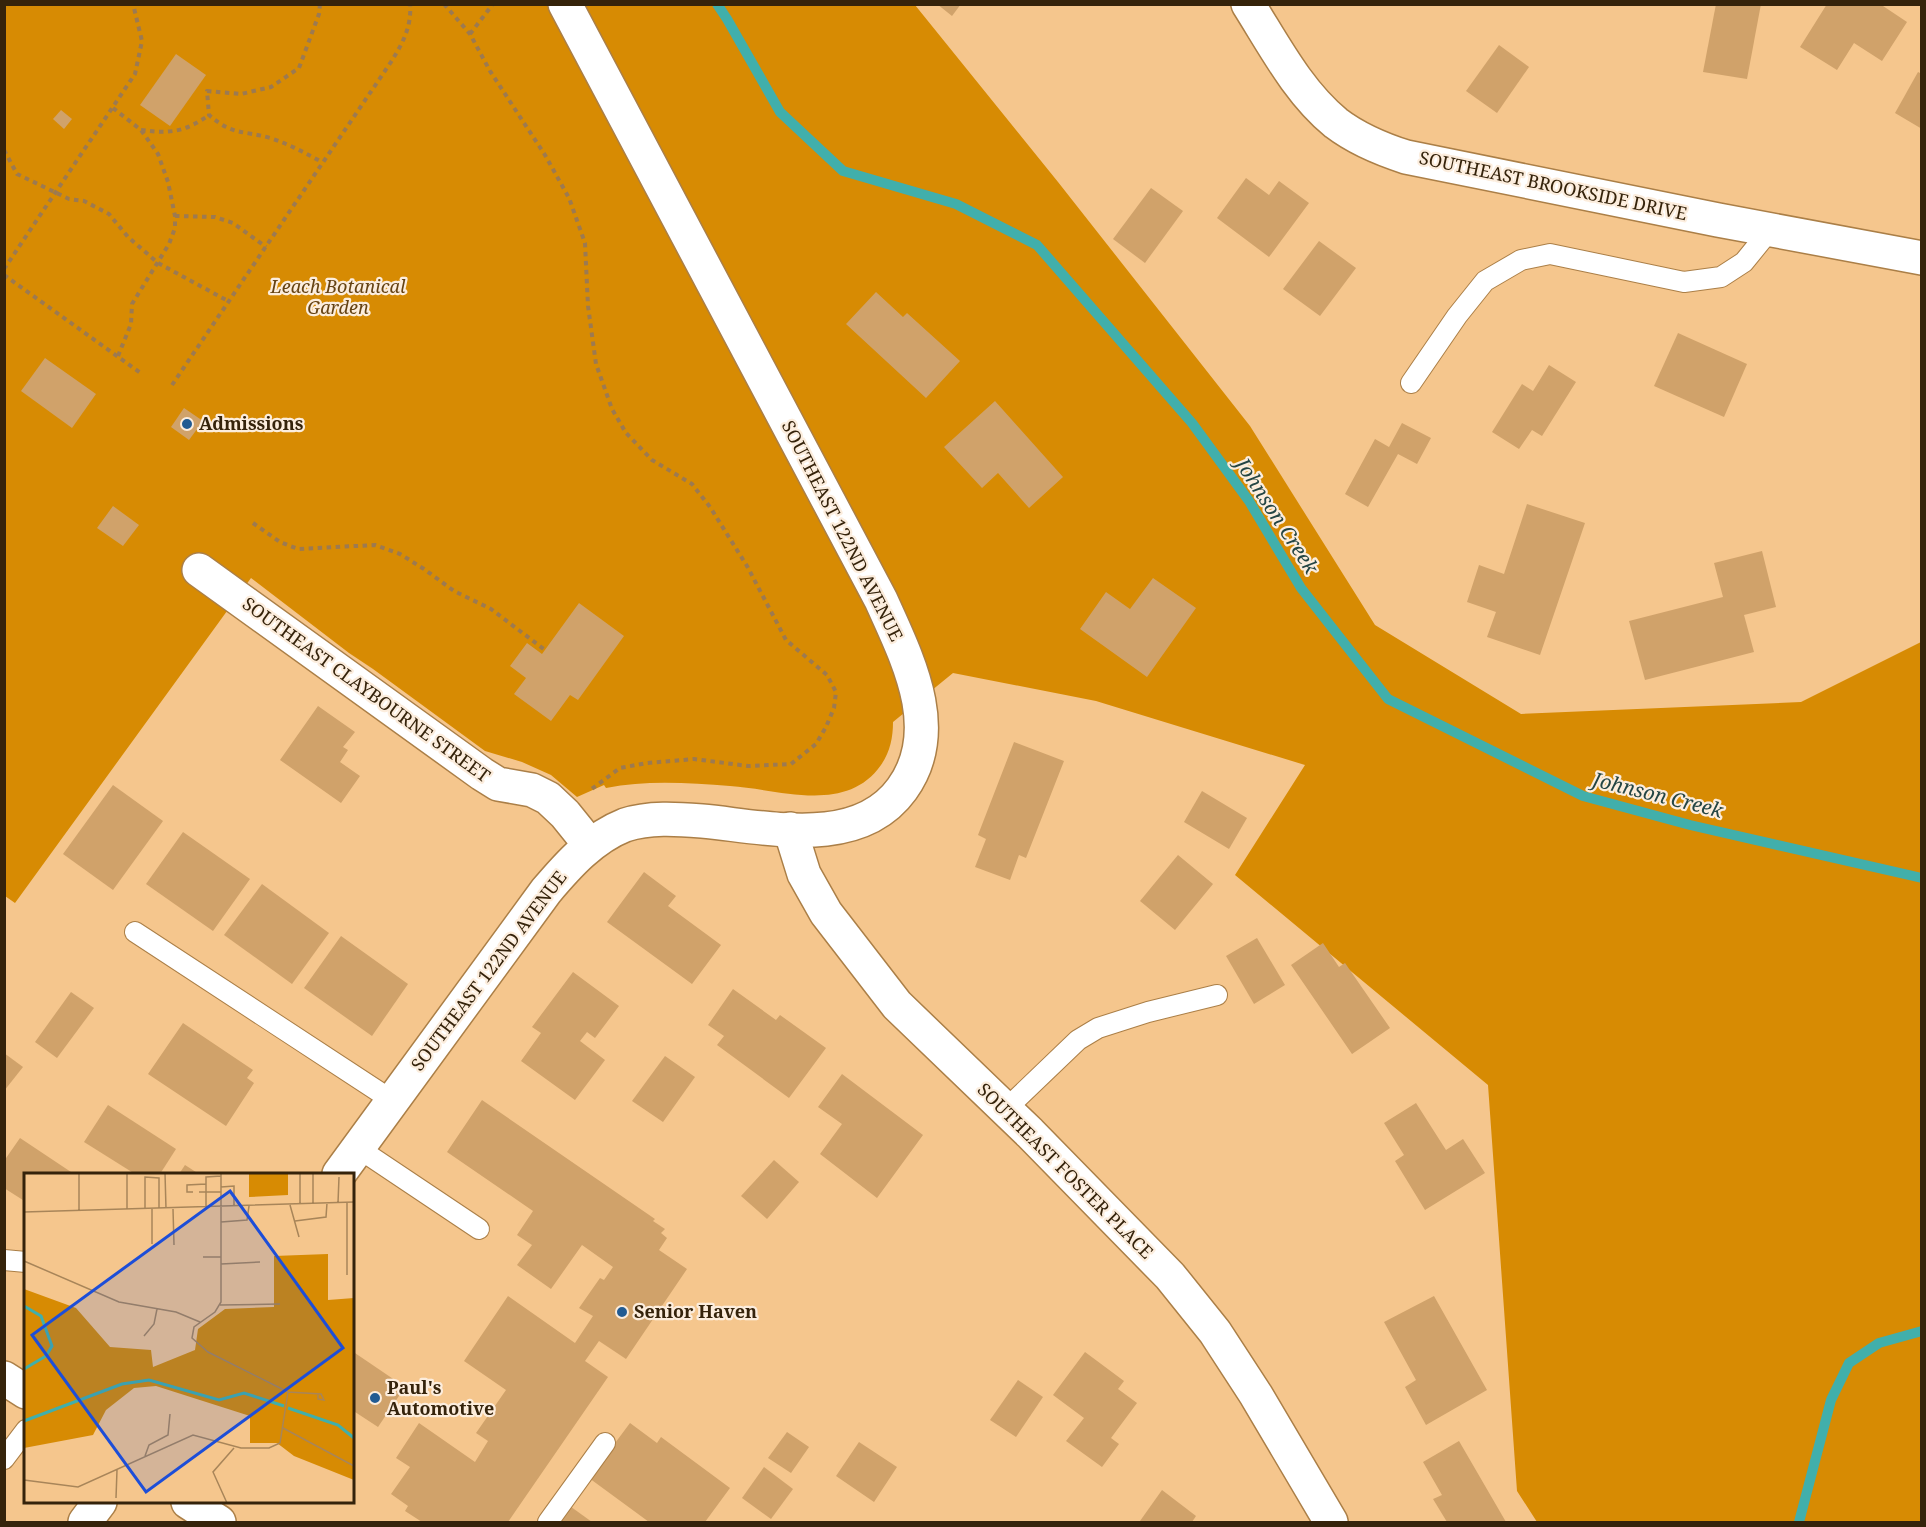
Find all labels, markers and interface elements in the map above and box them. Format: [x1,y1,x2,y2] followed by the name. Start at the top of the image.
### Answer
[1417,145,1689,225] street label: SOUTHEAST BROOKSIDE DRIVE
[270,274,406,319] park label: Leach Botanical Garden
[199,411,304,435] place label: Admissions
[777,416,909,645] street label: SOUTHEAST 122ND AVENUE
[180,417,194,431] marker: Admissions
[1228,449,1325,579] water label: Johnson Creek
[238,591,495,787] street label: SOUTHEAST CLAYBOURNE STREET
[1586,764,1727,824] water label: Johnson Creek
[405,866,571,1075] street label: SOUTHEAST 122ND AVENUE
[973,1077,1159,1263] street label: SOUTHEAST FOSTER PLACE
[24,1173,354,1503] inset map
[634,1299,757,1323] place label: Senior Haven
[615,1305,629,1319] marker: Senior Haven
[387,1375,494,1420] place label: Paul's Automotive
[368,1391,382,1405] marker: Paul's Automotive

